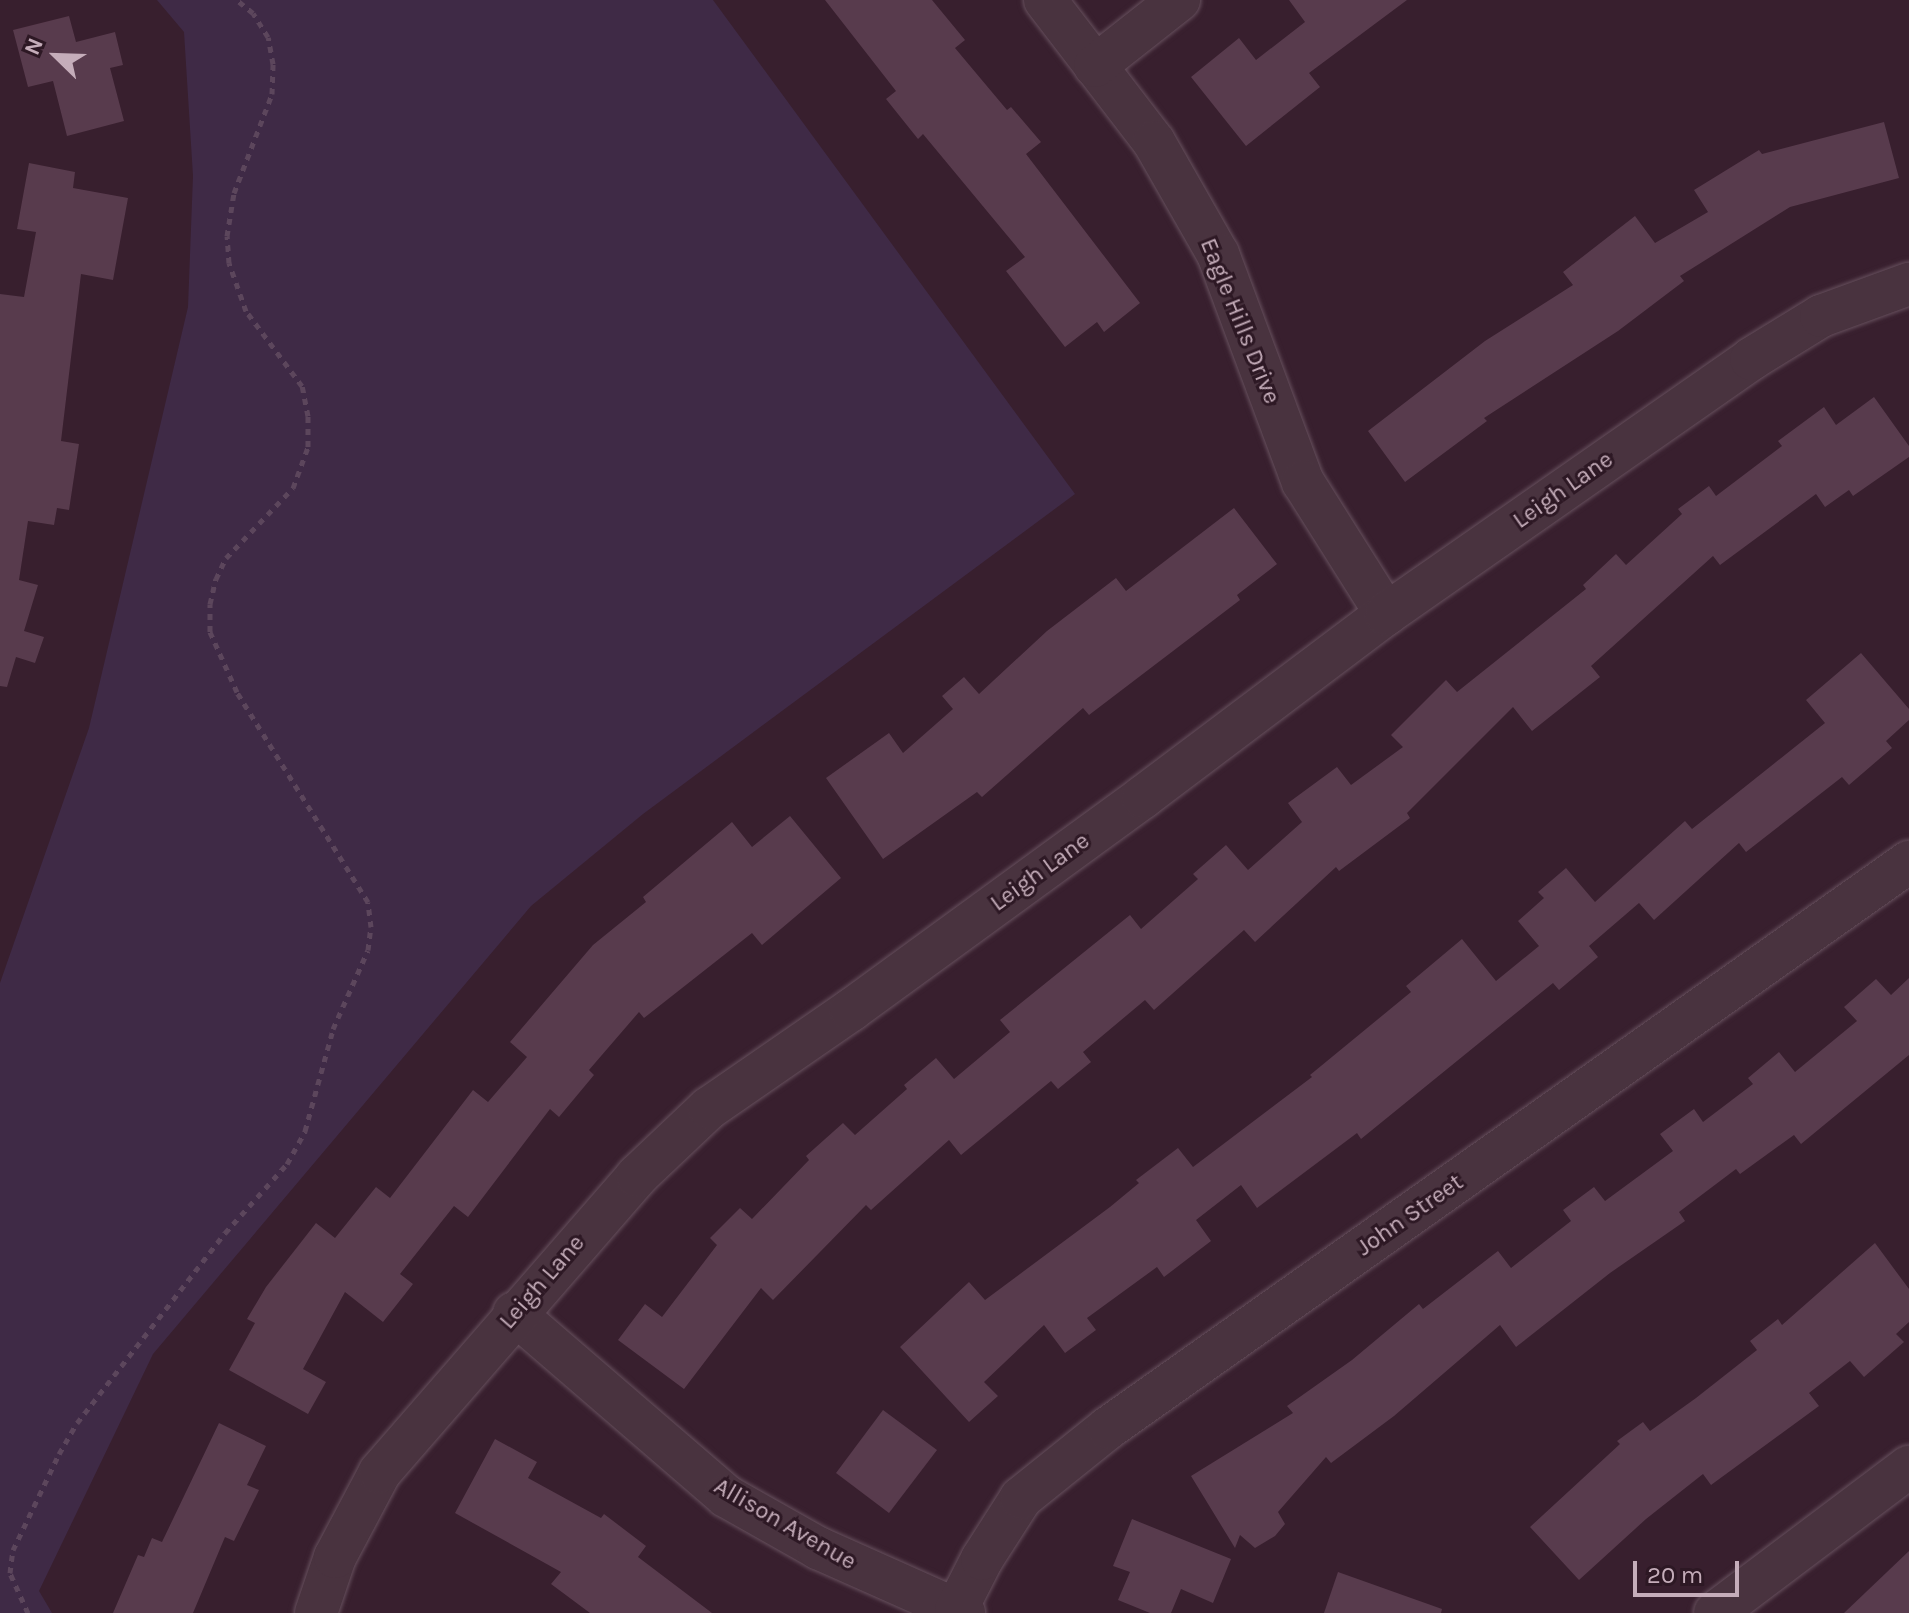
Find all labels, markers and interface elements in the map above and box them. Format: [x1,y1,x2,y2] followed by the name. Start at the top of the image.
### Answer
[16,16,96,96] north arrow
[19,34,49,59] text: N
[1194,234,1286,408] street label: Eagle Hills Drive
[1507,445,1619,535] street label: Leigh Lane
[985,826,1095,918] street label: Leigh Lane
[1351,1168,1469,1262] street label: John Street
[493,1229,591,1335] street label: Leigh Lane
[709,1472,861,1576] street label: Allison Avenue
[1637,1545,1743,1595] scale bar
[1647,1561,1703,1589] text: 20 m

